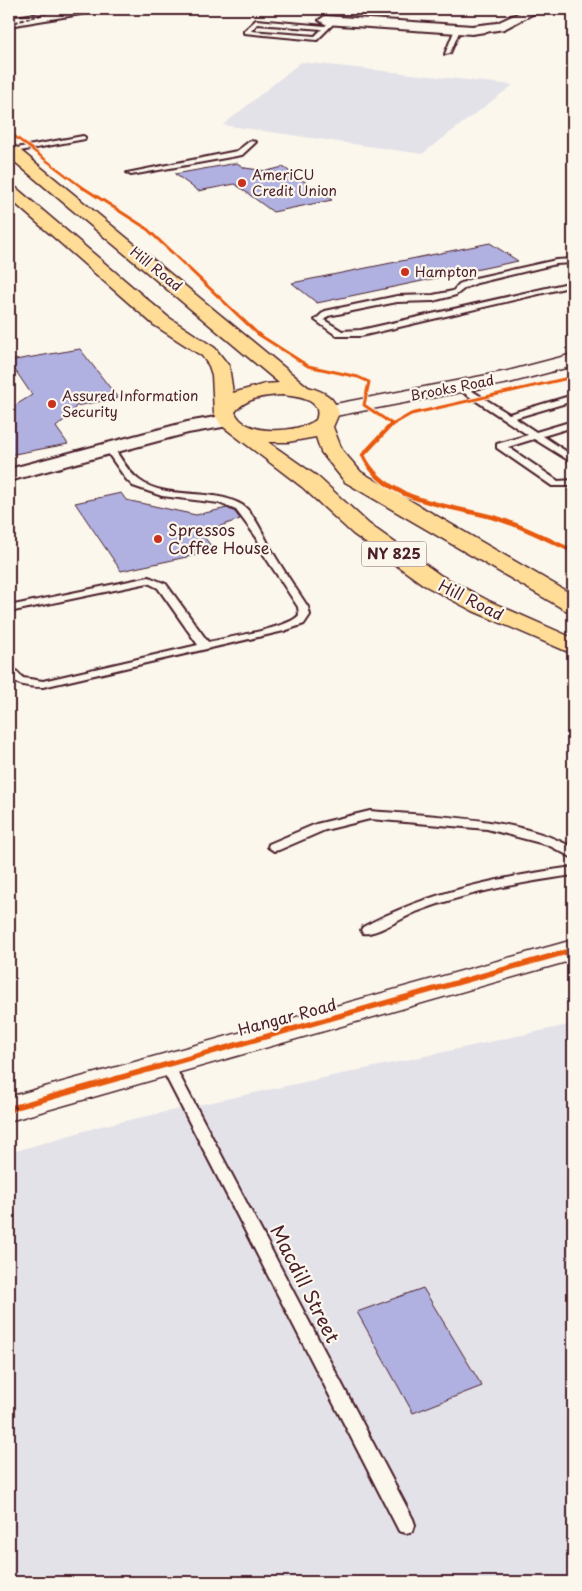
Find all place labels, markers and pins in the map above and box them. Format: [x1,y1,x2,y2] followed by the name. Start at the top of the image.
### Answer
[252,164,337,201] place label: AmeriCU Credit Union
[236,177,248,189] marker: AmeriCU Credit Union
[415,261,477,282] place label: Hampton
[399,266,411,278] marker: Hampton
[62,385,198,422] place label: Assured Information Security
[46,398,58,410] marker: Assured Information Security
[168,517,270,559] place label: Spressos Coffee House
[152,533,164,545] marker: Spressos Coffee House

